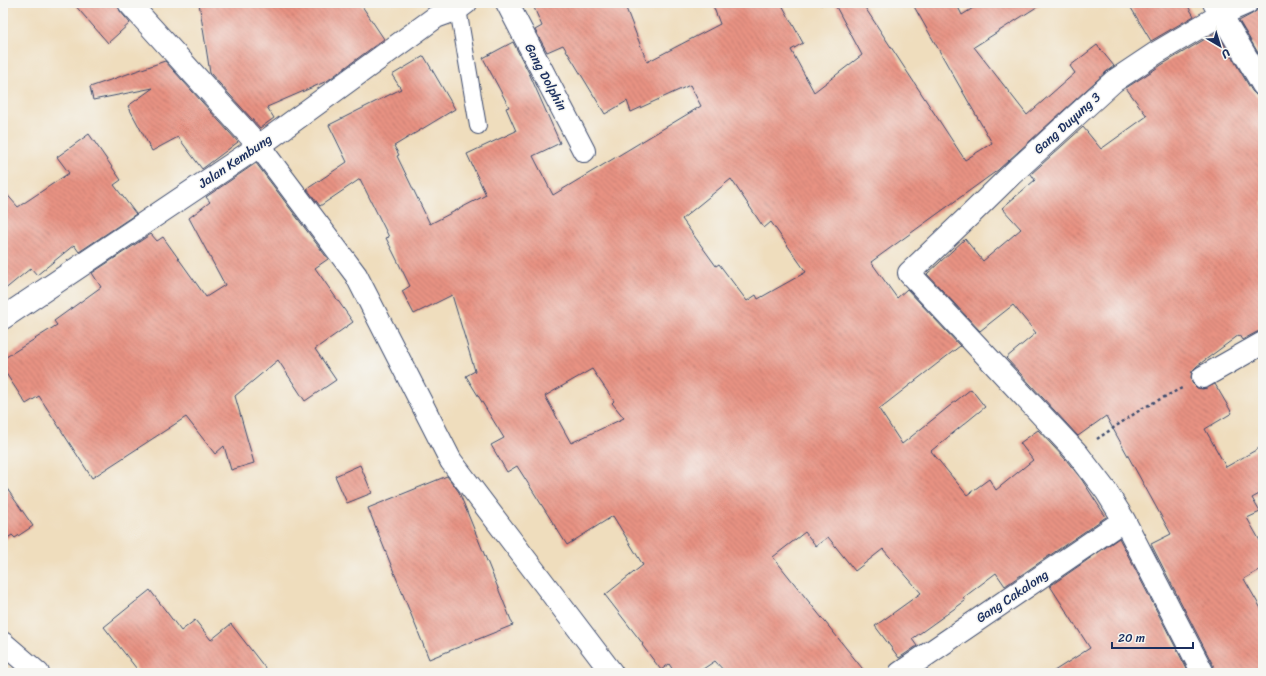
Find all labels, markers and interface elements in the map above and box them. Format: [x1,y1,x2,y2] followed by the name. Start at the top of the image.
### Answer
[1200,26,1240,66] north arrow
[518,39,574,115] street label: Gang Dolphin
[1217,44,1235,64] text: U
[1028,86,1106,160] street label: Gang Duyung 3
[192,127,277,195] street label: Jalan Kembung
[971,563,1053,629] street label: Gang Cakalong
[1112,624,1193,650] scale bar
[1118,627,1145,649] text: 20 m

